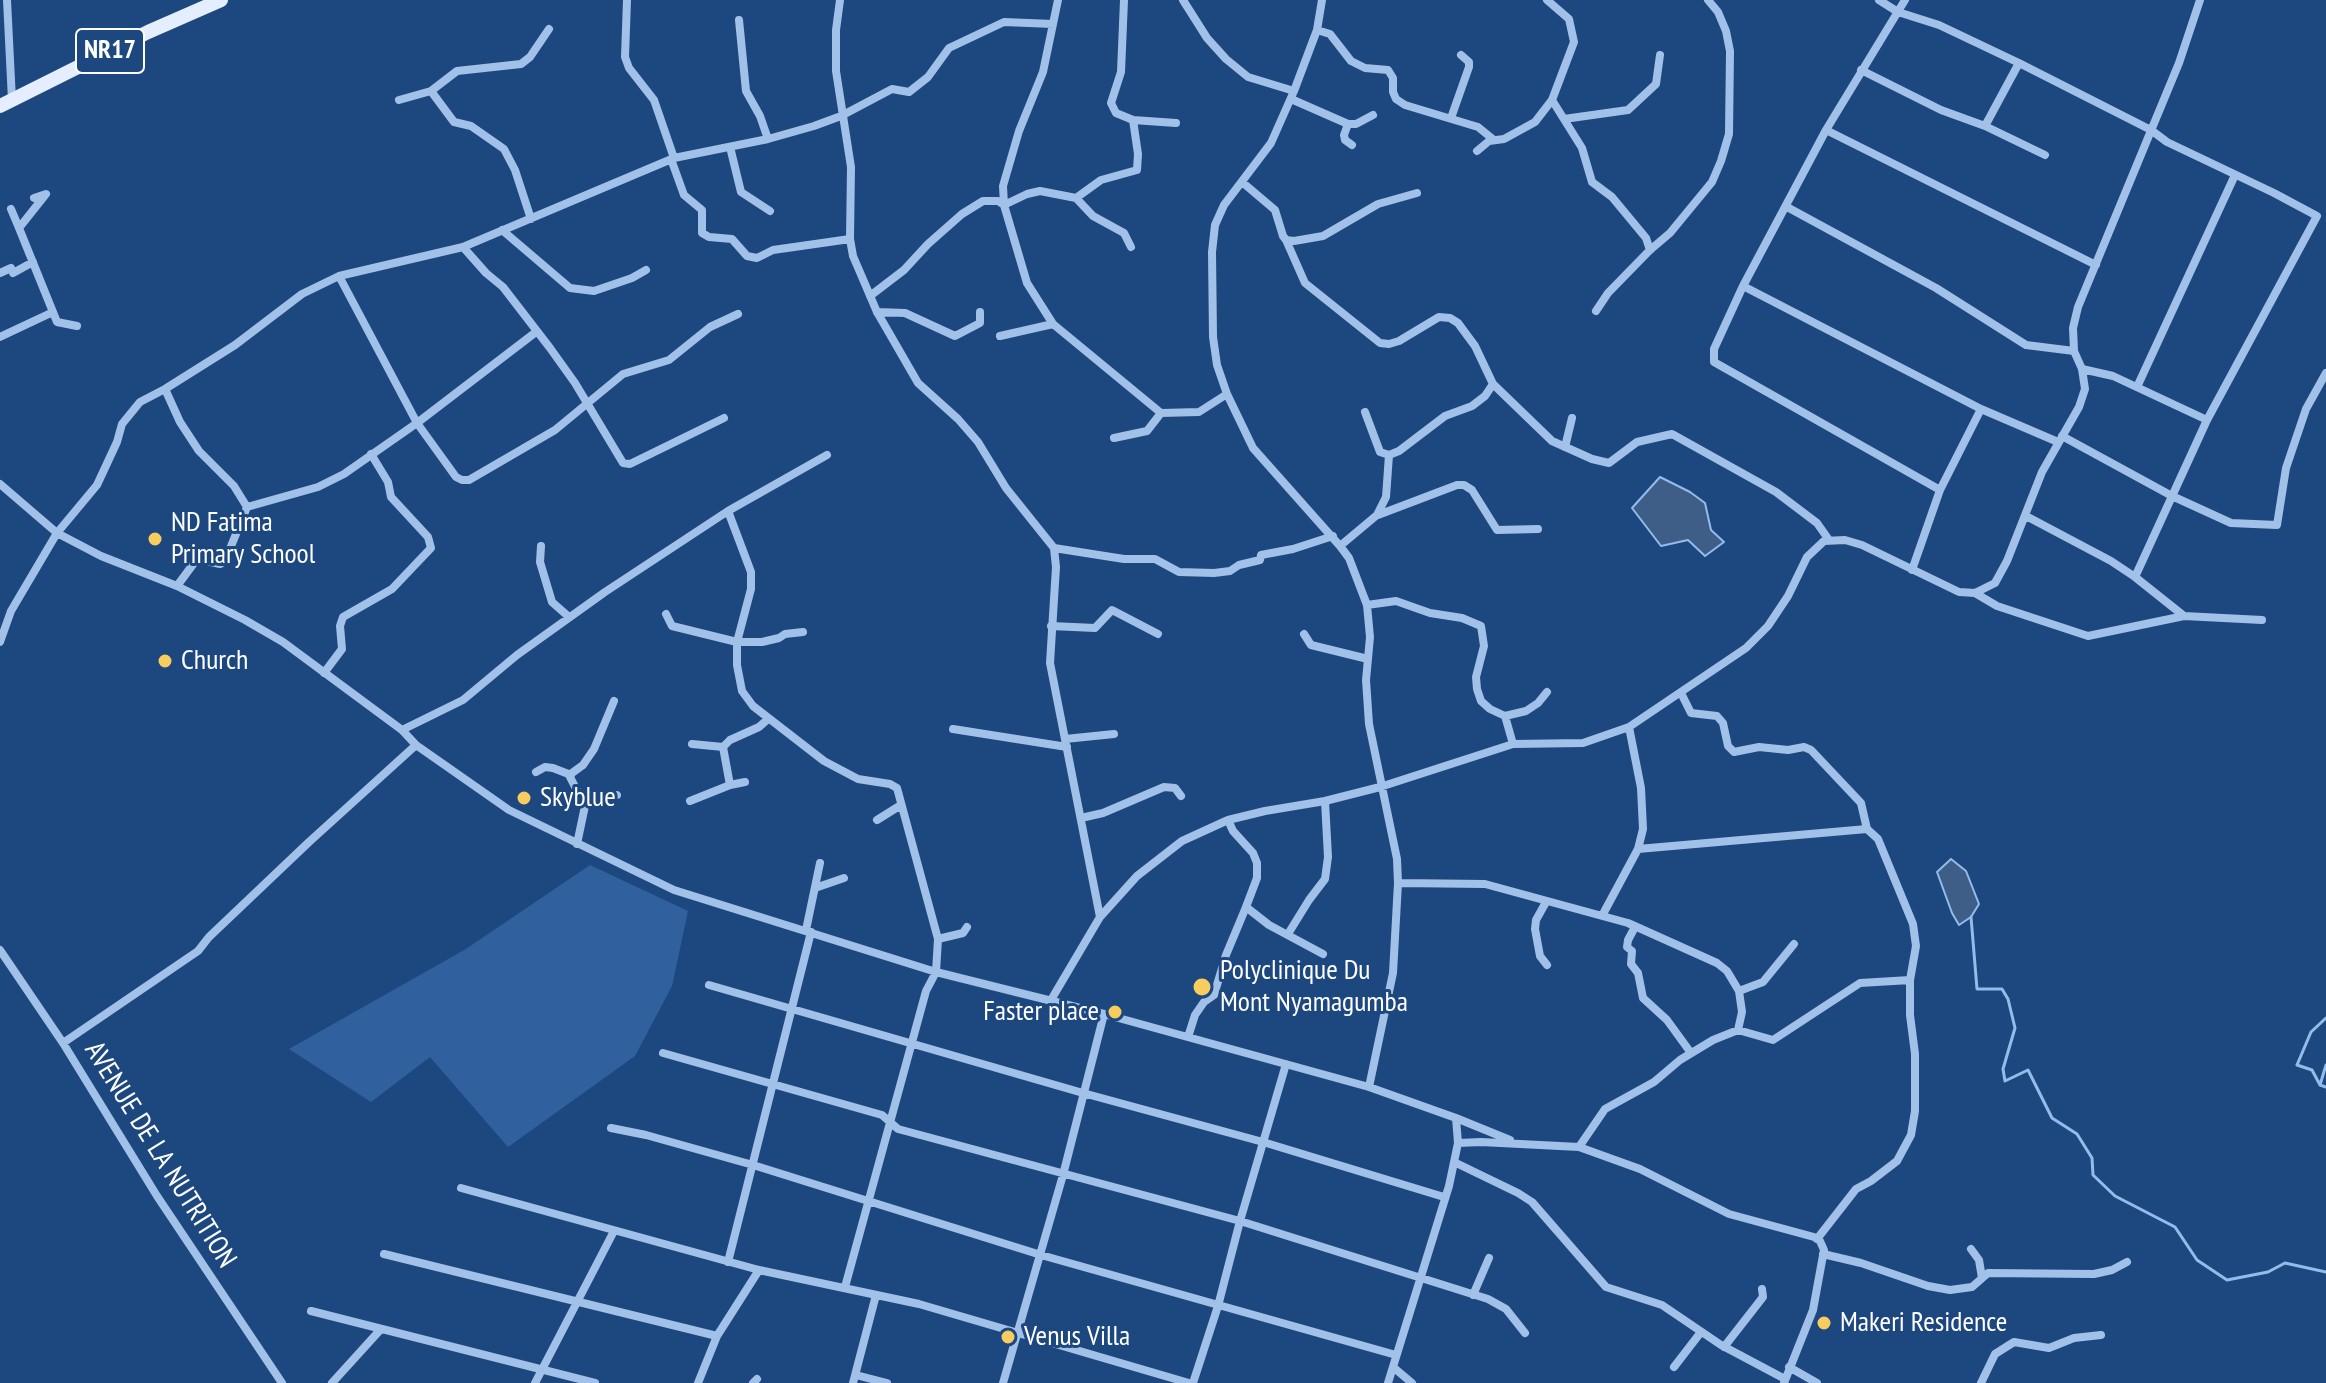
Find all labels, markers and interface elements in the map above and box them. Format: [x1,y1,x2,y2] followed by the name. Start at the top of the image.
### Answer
[76,29,144,73] road number: NR17
[171,506,315,572] place label: ND Fatima Primary School
[146,530,164,548] marker: ND Fatima Primary School
[181,644,248,678] place label: Church
[156,652,174,670] marker: Church
[540,781,616,815] place label: Skyblue
[515,789,533,807] marker: Skyblue
[1220,954,1408,1020] place label: Polyclinique Du Mont Nyamagumba
[1191,976,1213,998] marker: Polyclinique Du Mont Nyamagumba
[983,995,1099,1029] place label: Faster place
[1106,1003,1124,1021] marker: Faster place
[77,1036,243,1274] street label: AVENUE DE LA NUTRITION
[1840,1306,2007,1340] place label: Makeri Residence
[1815,1314,1833,1332] marker: Makeri Residence
[1024,1320,1130,1354] place label: Venus Villa
[999,1328,1017,1346] marker: Venus Villa

